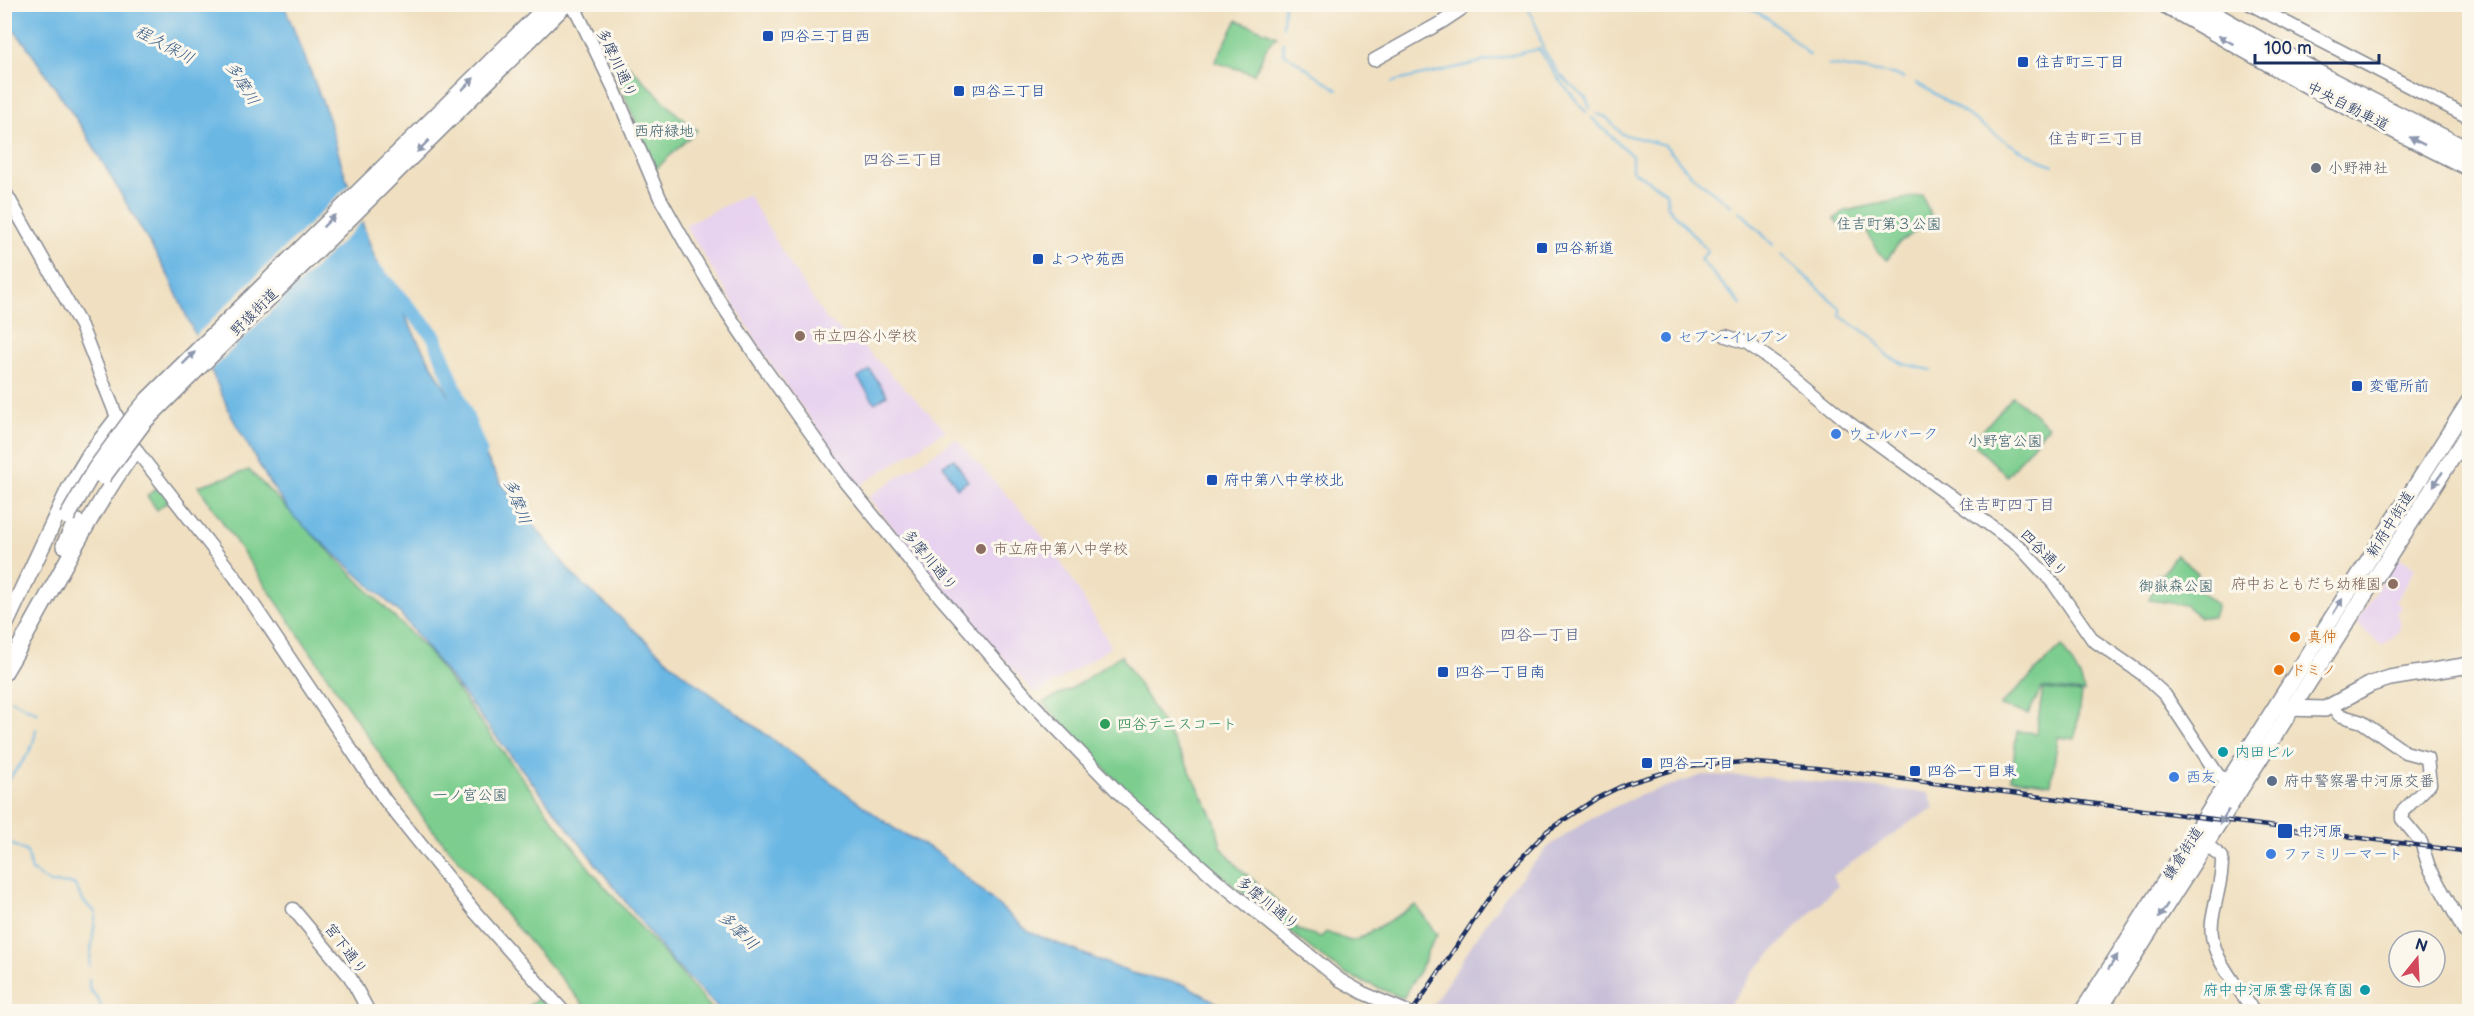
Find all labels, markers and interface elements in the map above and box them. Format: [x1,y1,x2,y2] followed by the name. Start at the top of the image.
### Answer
[132,22,197,69] water label: 程久保川
[592,25,641,101] street label: 多摩川通り
[780,27,870,46] place label: 四谷三丁目西
[2255,27,2380,65] scale bar
[761,29,775,43] marker: 四谷三丁目西
[2218,35,2235,45] one-way arrow
[2264,38,2312,59] text: 100 m
[2035,53,2125,72] place label: 住吉町三丁目
[2016,55,2030,69] marker: 住吉町三丁目
[221,58,263,109] water label: 多摩川
[460,78,474,92] one-way arrow
[2303,78,2392,135] street label: 中央自動車道
[971,82,1046,101] place label: 四谷三丁目
[952,84,966,98] marker: 四谷三丁目
[634,122,694,141] park label: 西府緑地
[2048,130,2144,149] district label: 住吉町三丁目
[2408,137,2426,147] one-way arrow
[415,139,430,153] one-way arrow
[863,151,943,170] district label: 四谷三丁目
[2328,159,2388,178] place label: 小野神社
[2309,161,2323,175] marker: 小野神社
[321,215,335,229] one-way arrow
[1836,215,1942,234] park label: 住吉町第３公園
[1554,239,1614,258] place label: 四谷新道
[1535,241,1549,255] marker: 四谷新道
[1050,250,1125,269] place label: よつや苑西
[1031,252,1045,266] marker: よつや苑西
[226,284,282,340] street label: 野猿街道
[812,327,917,346] place label: 市立四谷小学校
[1678,328,1789,347] place label: セブン-イレブン
[793,329,807,343] marker: 市立四谷小学校
[1659,330,1673,344] marker: セブン-イレブン
[182,351,196,365] one-way arrow
[2369,377,2429,396] place label: 変電所前
[2350,379,2364,393] marker: 変電所前
[1848,425,1938,444] place label: ウェルパーク
[1829,427,1843,441] marker: ウェルパーク
[1967,432,2043,451] park label: 小野宮公園
[1224,471,1344,490] place label: 府中第八中学校北
[2432,471,2443,487] one-way arrow
[1205,473,1219,487] marker: 府中第八中学校北
[499,476,534,527] water label: 多摩川
[2362,487,2418,561] street label: 新府中街道
[1959,496,2055,515] district label: 住吉町四丁目
[898,525,961,595] street label: 多摩川通り
[2016,525,2071,582] street label: 四谷通り
[993,540,1128,559] place label: 市立府中第八中学校
[974,542,988,556] marker: 市立府中第八中学校
[2231,575,2381,594] place label: 府中おともだち幼稚園
[2138,577,2214,596] park label: 御嶽森公園
[2386,577,2400,591] marker: 府中おともだち幼稚園
[2333,598,2344,615] one-way arrow
[1500,626,1580,645] district label: 四谷一丁目
[2307,628,2337,647] place label: 真仲
[2288,630,2302,644] marker: 真仲
[2291,661,2336,680] place label: ドミノ
[1455,663,1545,682] place label: 四谷一丁目南
[2272,663,2286,677] marker: ドミノ
[1436,665,1450,679] marker: 四谷一丁目南
[1117,715,1237,734] place label: 四谷テニスコート
[1098,717,1112,731] marker: 四谷テニスコート
[2235,743,2295,762] place label: 内田ビル
[2216,745,2230,759] marker: 内田ビル
[1659,754,1734,773] place label: 四谷一丁目
[1640,756,1654,770] marker: 四谷一丁目
[1927,762,2017,781] place label: 四谷一丁目東
[1908,764,1922,778] marker: 四谷一丁目東
[2186,768,2216,787] place label: 西友
[2167,770,2181,784] marker: 西友
[2284,772,2434,791] place label: 府中警察署中河原交番
[2265,774,2279,788] marker: 府中警察署中河原交番
[432,786,508,805] park label: 一ノ宮公園
[2218,809,2229,825] one-way arrow
[2276,822,2294,840] marker: 中河原
[2298,822,2343,841] place label: 中河原
[2159,823,2208,884] street label: 鎌倉街道
[2283,845,2403,864] place label: ファミリーマート
[2264,847,2278,861] marker: ファミリーマート
[1233,872,1303,934] street label: 多摩川通り
[2158,903,2169,919] one-way arrow
[714,908,762,955] water label: 多摩川
[320,920,371,979] street label: 宮下通り
[2387,929,2447,989] north arrow
[2413,935,2430,957] text: N
[2107,954,2118,970] one-way arrow
[2203,981,2353,1000] place label: 府中中河原雲母保育園
[2358,983,2372,997] marker: 府中中河原雲母保育園

